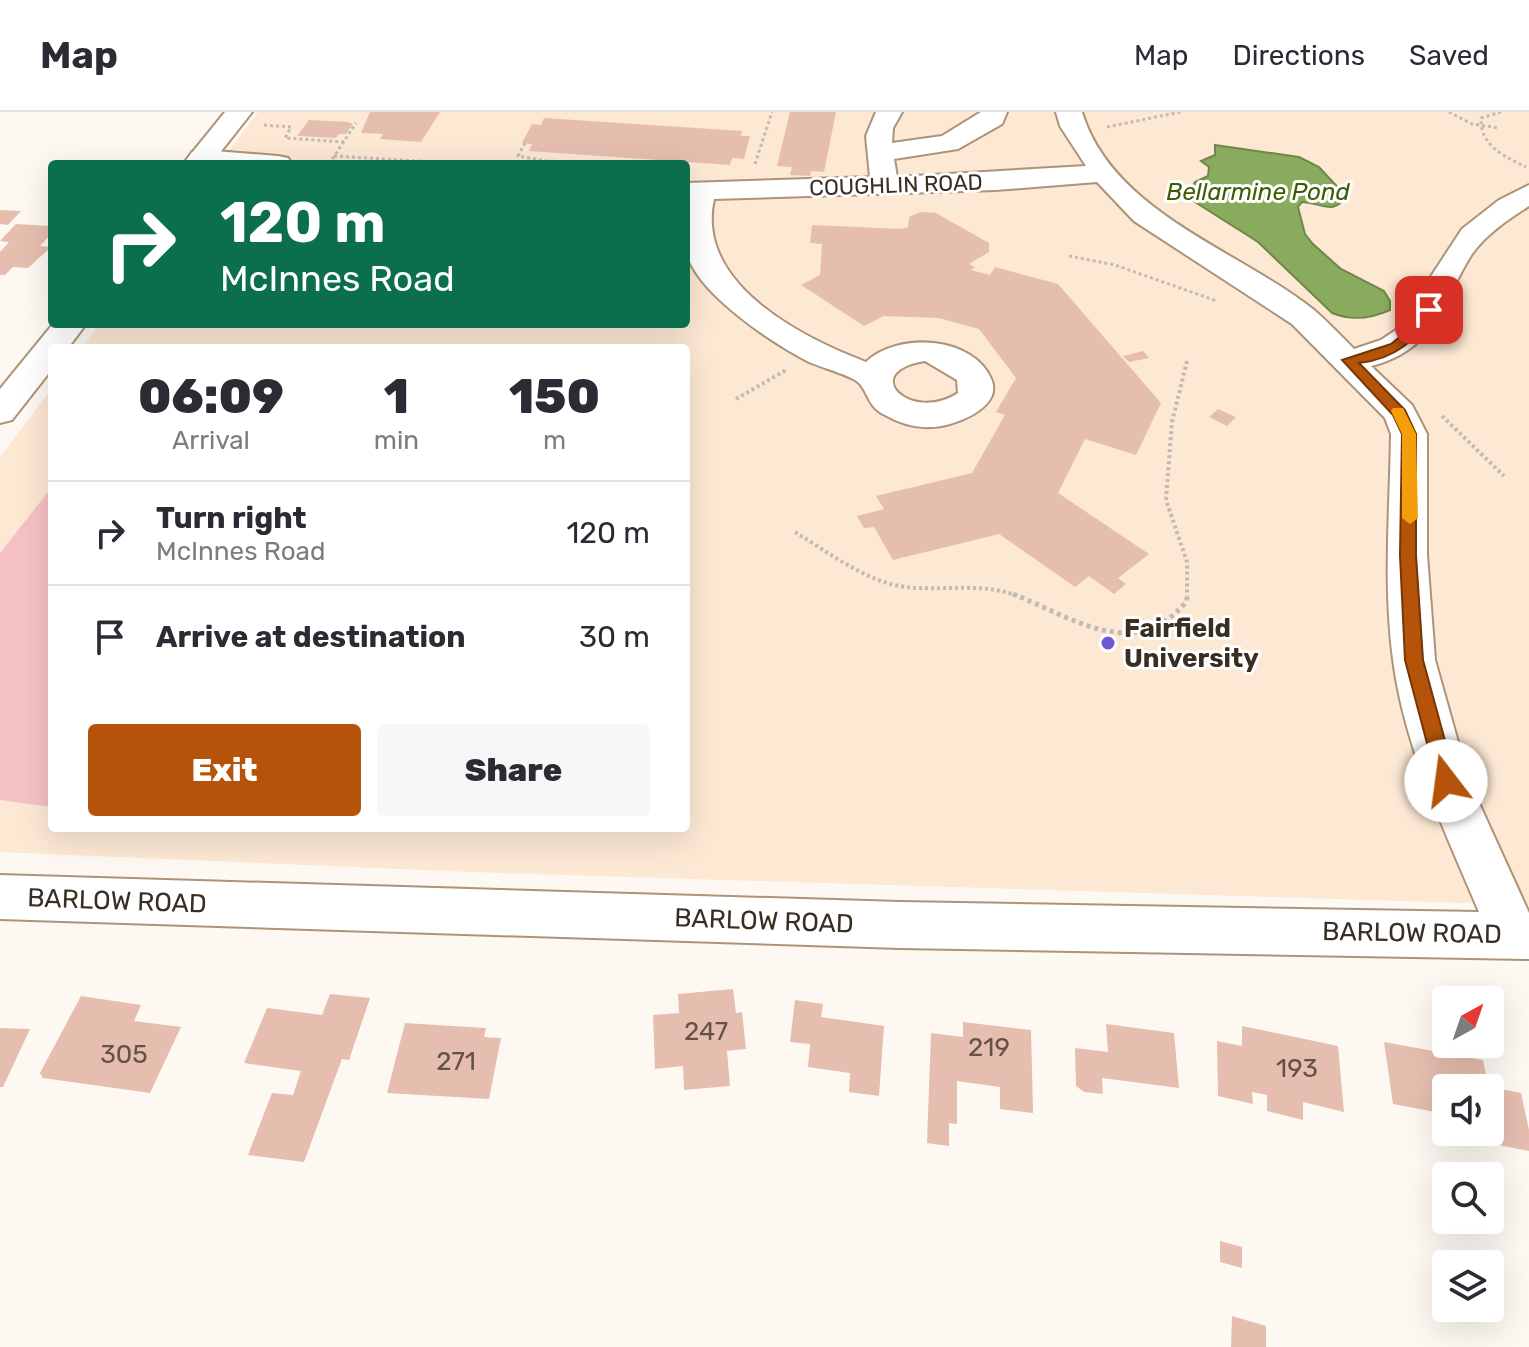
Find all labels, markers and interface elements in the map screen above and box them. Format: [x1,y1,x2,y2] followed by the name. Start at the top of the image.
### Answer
[40,32,118,78] text: Map
[1134,39,1188,72] text: Map
[1232,39,1365,72] text: Directions
[1409,39,1489,72] text: Saved
[809,168,983,202] street label: COUGHLIN ROAD
[1166,178,1351,206] water label: Bellarmine Pond
[220,190,386,256] text: 120 m
[88,192,192,296] icon: right
[220,257,455,300] text: McInnes Road
[1395,276,1463,344] pin
[1407,288,1451,332] icon: arrive
[138,368,284,425] text: 06:09
[384,368,409,425] text: 1
[509,368,600,425] text: 150
[172,425,250,456] text: Arrival
[374,425,419,456] text: min
[543,425,566,456] text: m
[156,500,307,536] text: Turn right
[88,511,132,555] icon: right
[566,515,650,551] text: 120 m
[156,536,325,567] text: McInnes Road
[1124,613,1259,674] place label: Fairfield University
[88,615,132,659] icon: arrive
[156,619,466,655] text: Arrive at destination
[579,619,650,655] text: 30 m
[1099,634,1117,652] marker: Fairfield University
[88,724,361,816] button: Exit
[377,724,650,816] button: Share
[1404,739,1488,823] position arrow
[27,882,207,920] street label: BARLOW ROAD
[674,902,854,940] street label: BARLOW ROAD
[1322,916,1502,950] street label: BARLOW ROAD
[1432,986,1504,1058] north arrow
[1432,986,1504,1322] map controls
[684,1016,728,1047] house number: 247
[968,1032,1010,1063] house number: 219
[100,1039,148,1070] house number: 305
[436,1046,476,1077] house number: 271
[1276,1053,1318,1084] house number: 193
[1432,1074,1504,1146] button: sound
[1432,1162,1504,1234] button: search
[1432,1250,1504,1322] button: layers

